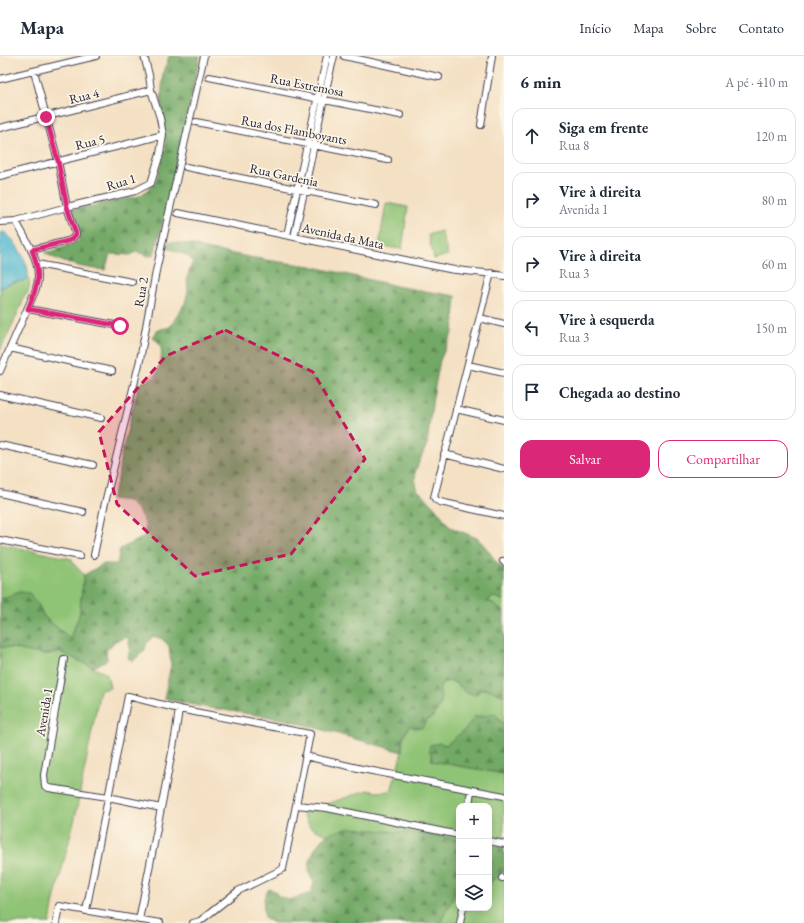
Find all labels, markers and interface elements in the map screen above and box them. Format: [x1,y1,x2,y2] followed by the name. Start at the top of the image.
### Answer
[20,15,64,40] text: Mapa
[579,19,611,37] text: Início
[633,19,664,37] text: Mapa
[686,19,716,37] text: Sobre
[738,19,784,37] text: Contato
[269,70,346,101] street label: Rua Estremosa
[520,71,561,93] text: 6 min
[725,74,788,91] text: A pé · 410 m
[67,84,101,108] street label: Rua 4
[37,108,55,126] route end
[240,111,348,149] street label: Rua dos Flamboyants
[559,118,648,137] text: Siga em frente
[521,125,543,147] icon: ahead
[756,128,787,145] text: 120 m
[73,130,107,154] street label: Rua 5
[559,137,589,154] text: Rua 8
[248,159,321,191] street label: Rua Gardenia
[104,169,138,195] street label: Rua 1
[559,182,641,201] text: Vire à direita
[521,189,543,211] icon: right
[762,192,787,209] text: 80 m
[559,201,608,218] text: Avenida 1
[300,219,386,253] street label: Avenida da Mata
[559,246,641,265] text: Vire à direita
[521,253,543,275] icon: right
[762,256,787,273] text: 60 m
[559,265,589,282] text: Rua 3
[130,275,152,308] street label: Rua 2
[559,310,655,329] text: Vire à esquerda
[111,317,129,335] route start
[521,317,543,339] icon: left
[756,320,787,337] text: 150 m
[559,329,589,346] text: Rua 3
[521,381,543,403] icon: arrive
[559,383,680,402] text: Chegada ao destino
[520,440,650,478] button: Salvar
[658,440,788,478] button: Compartilhar
[31,686,57,739] street label: Avenida 1
[456,803,492,911] map controls
[456,803,492,839] button: +
[456,839,492,875] button: −
[456,875,492,911] button: layers

